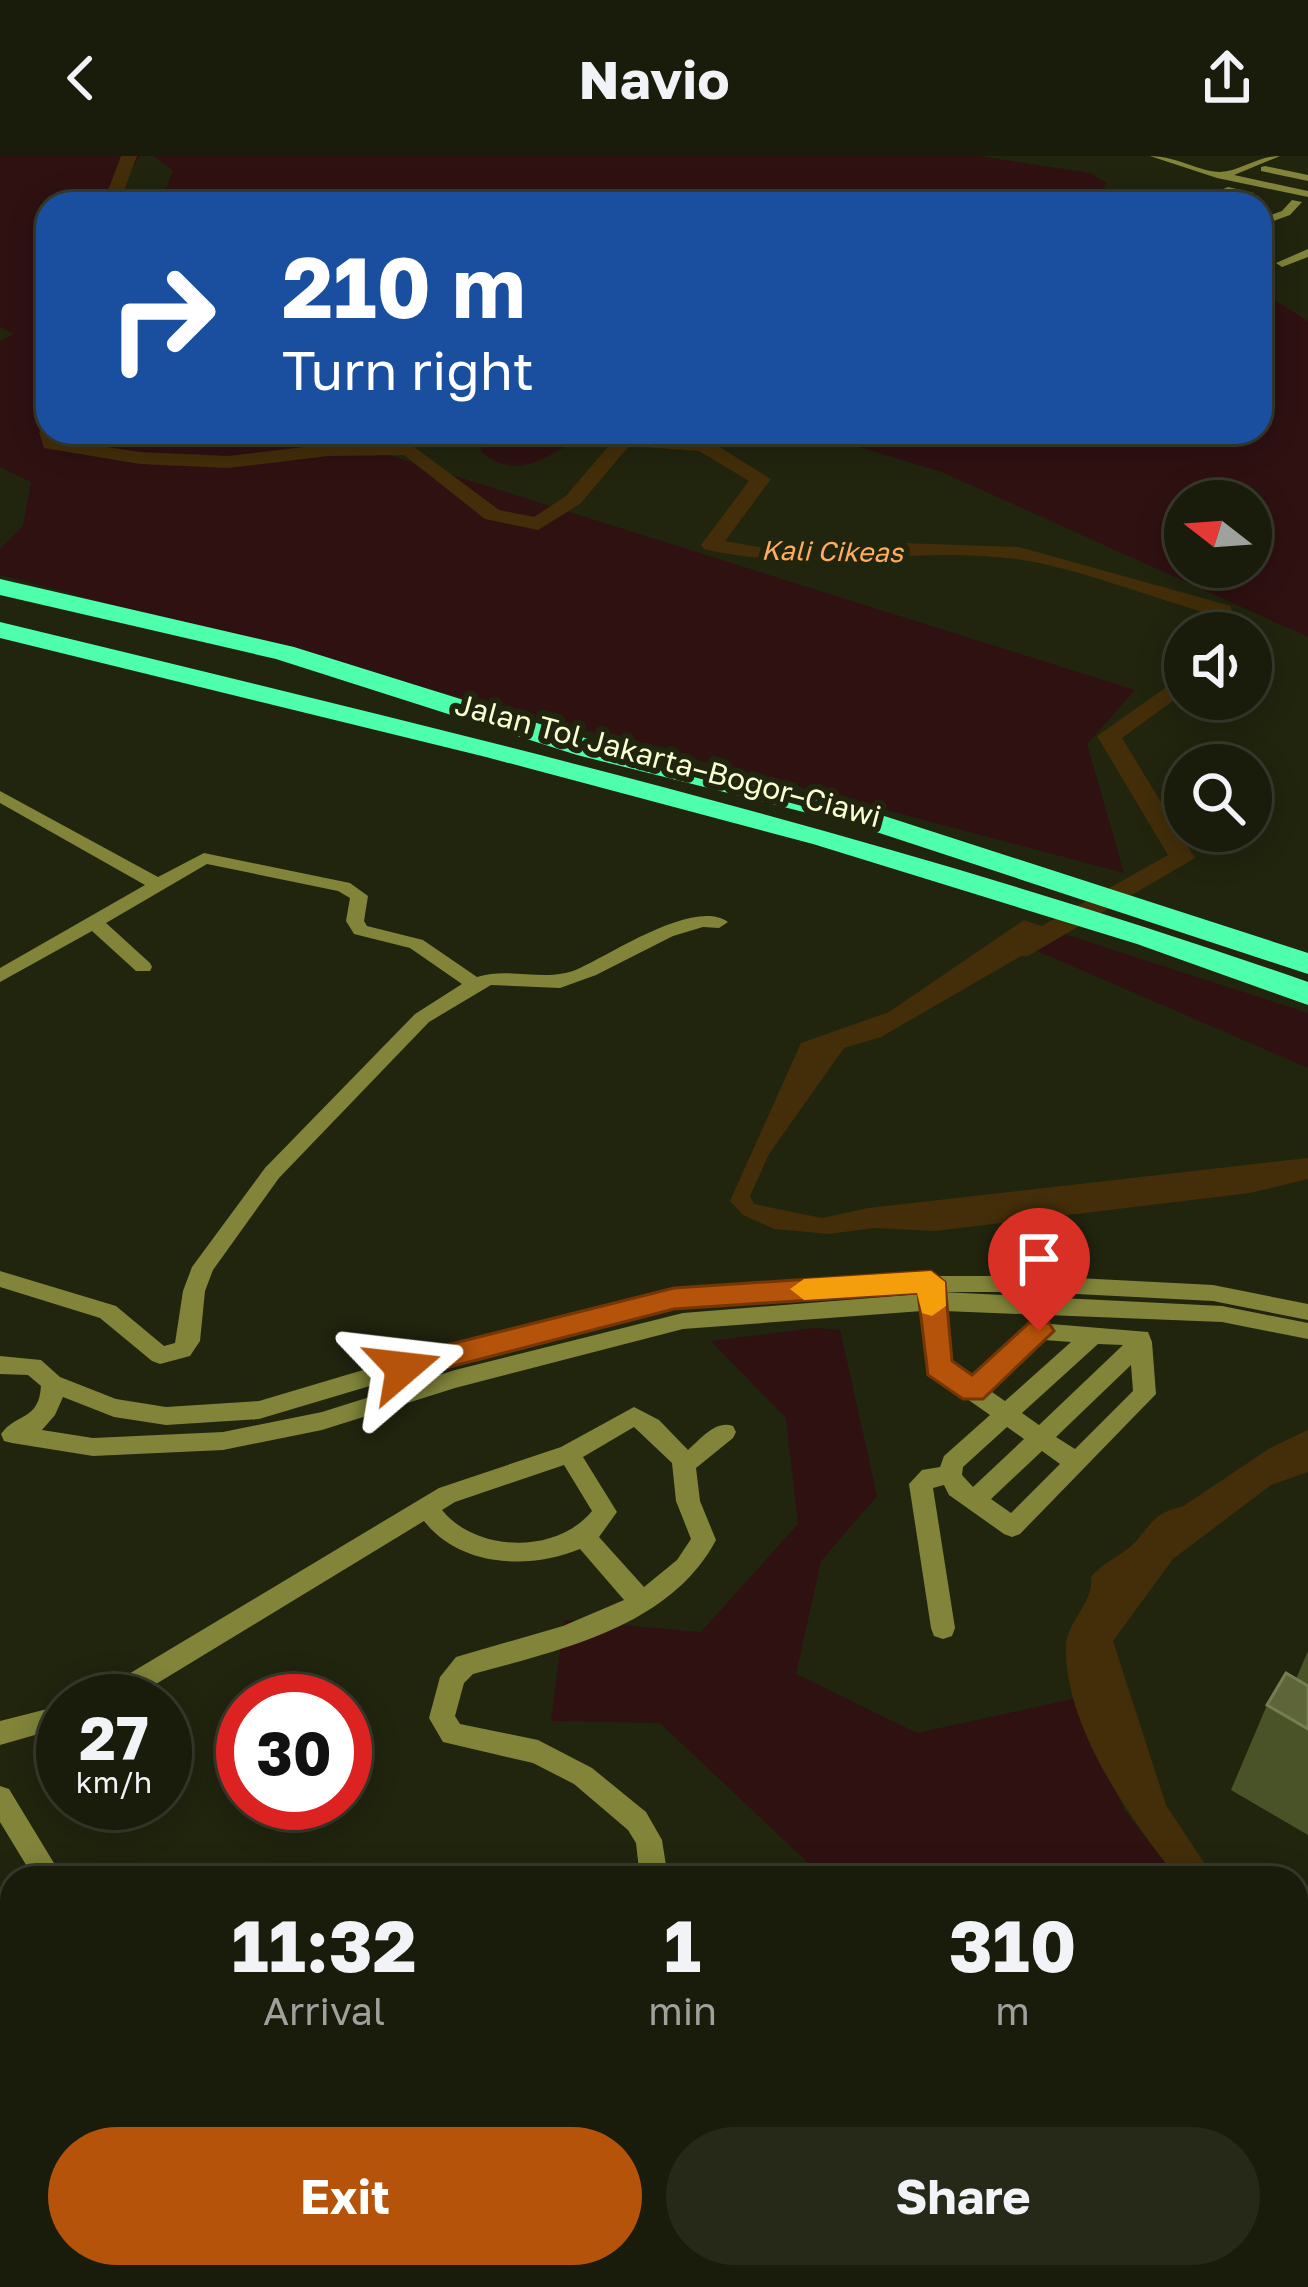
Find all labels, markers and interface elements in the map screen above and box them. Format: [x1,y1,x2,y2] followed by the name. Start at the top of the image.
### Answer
[48,45,114,111] icon: back
[1194,45,1260,111] icon: share
[578,46,730,111] text: Navio
[282,236,526,336] text: 210 m
[84,240,240,396] icon: right
[282,337,534,402] text: Turn right
[1164,480,1272,588] north arrow
[1164,480,1272,852] map controls
[761,534,905,568] water label: Kali Cikeas
[1164,612,1272,720] button: sound
[451,686,885,834] street label: Jalan Tol Jakarta–Bogor–Ciawi
[1164,744,1272,852] button: search
[988,1208,1090,1331] pin
[1006,1226,1072,1292] icon: arrive
[340,1305,466,1431] position arrow
[216,1674,372,1830] speed limit sign: 30
[79,1701,149,1773] text: 27
[76,1764,152,1800] text: km/h
[232,1901,417,1988] text: 11:32
[664,1901,701,1988] text: 1
[949,1901,1076,1988] text: 310
[263,1987,385,2034] text: Arrival
[648,1987,717,2034] text: min
[995,1987,1030,2034] text: m
[48,2127,642,2265] button: Exit
[666,2127,1260,2265] button: Share

